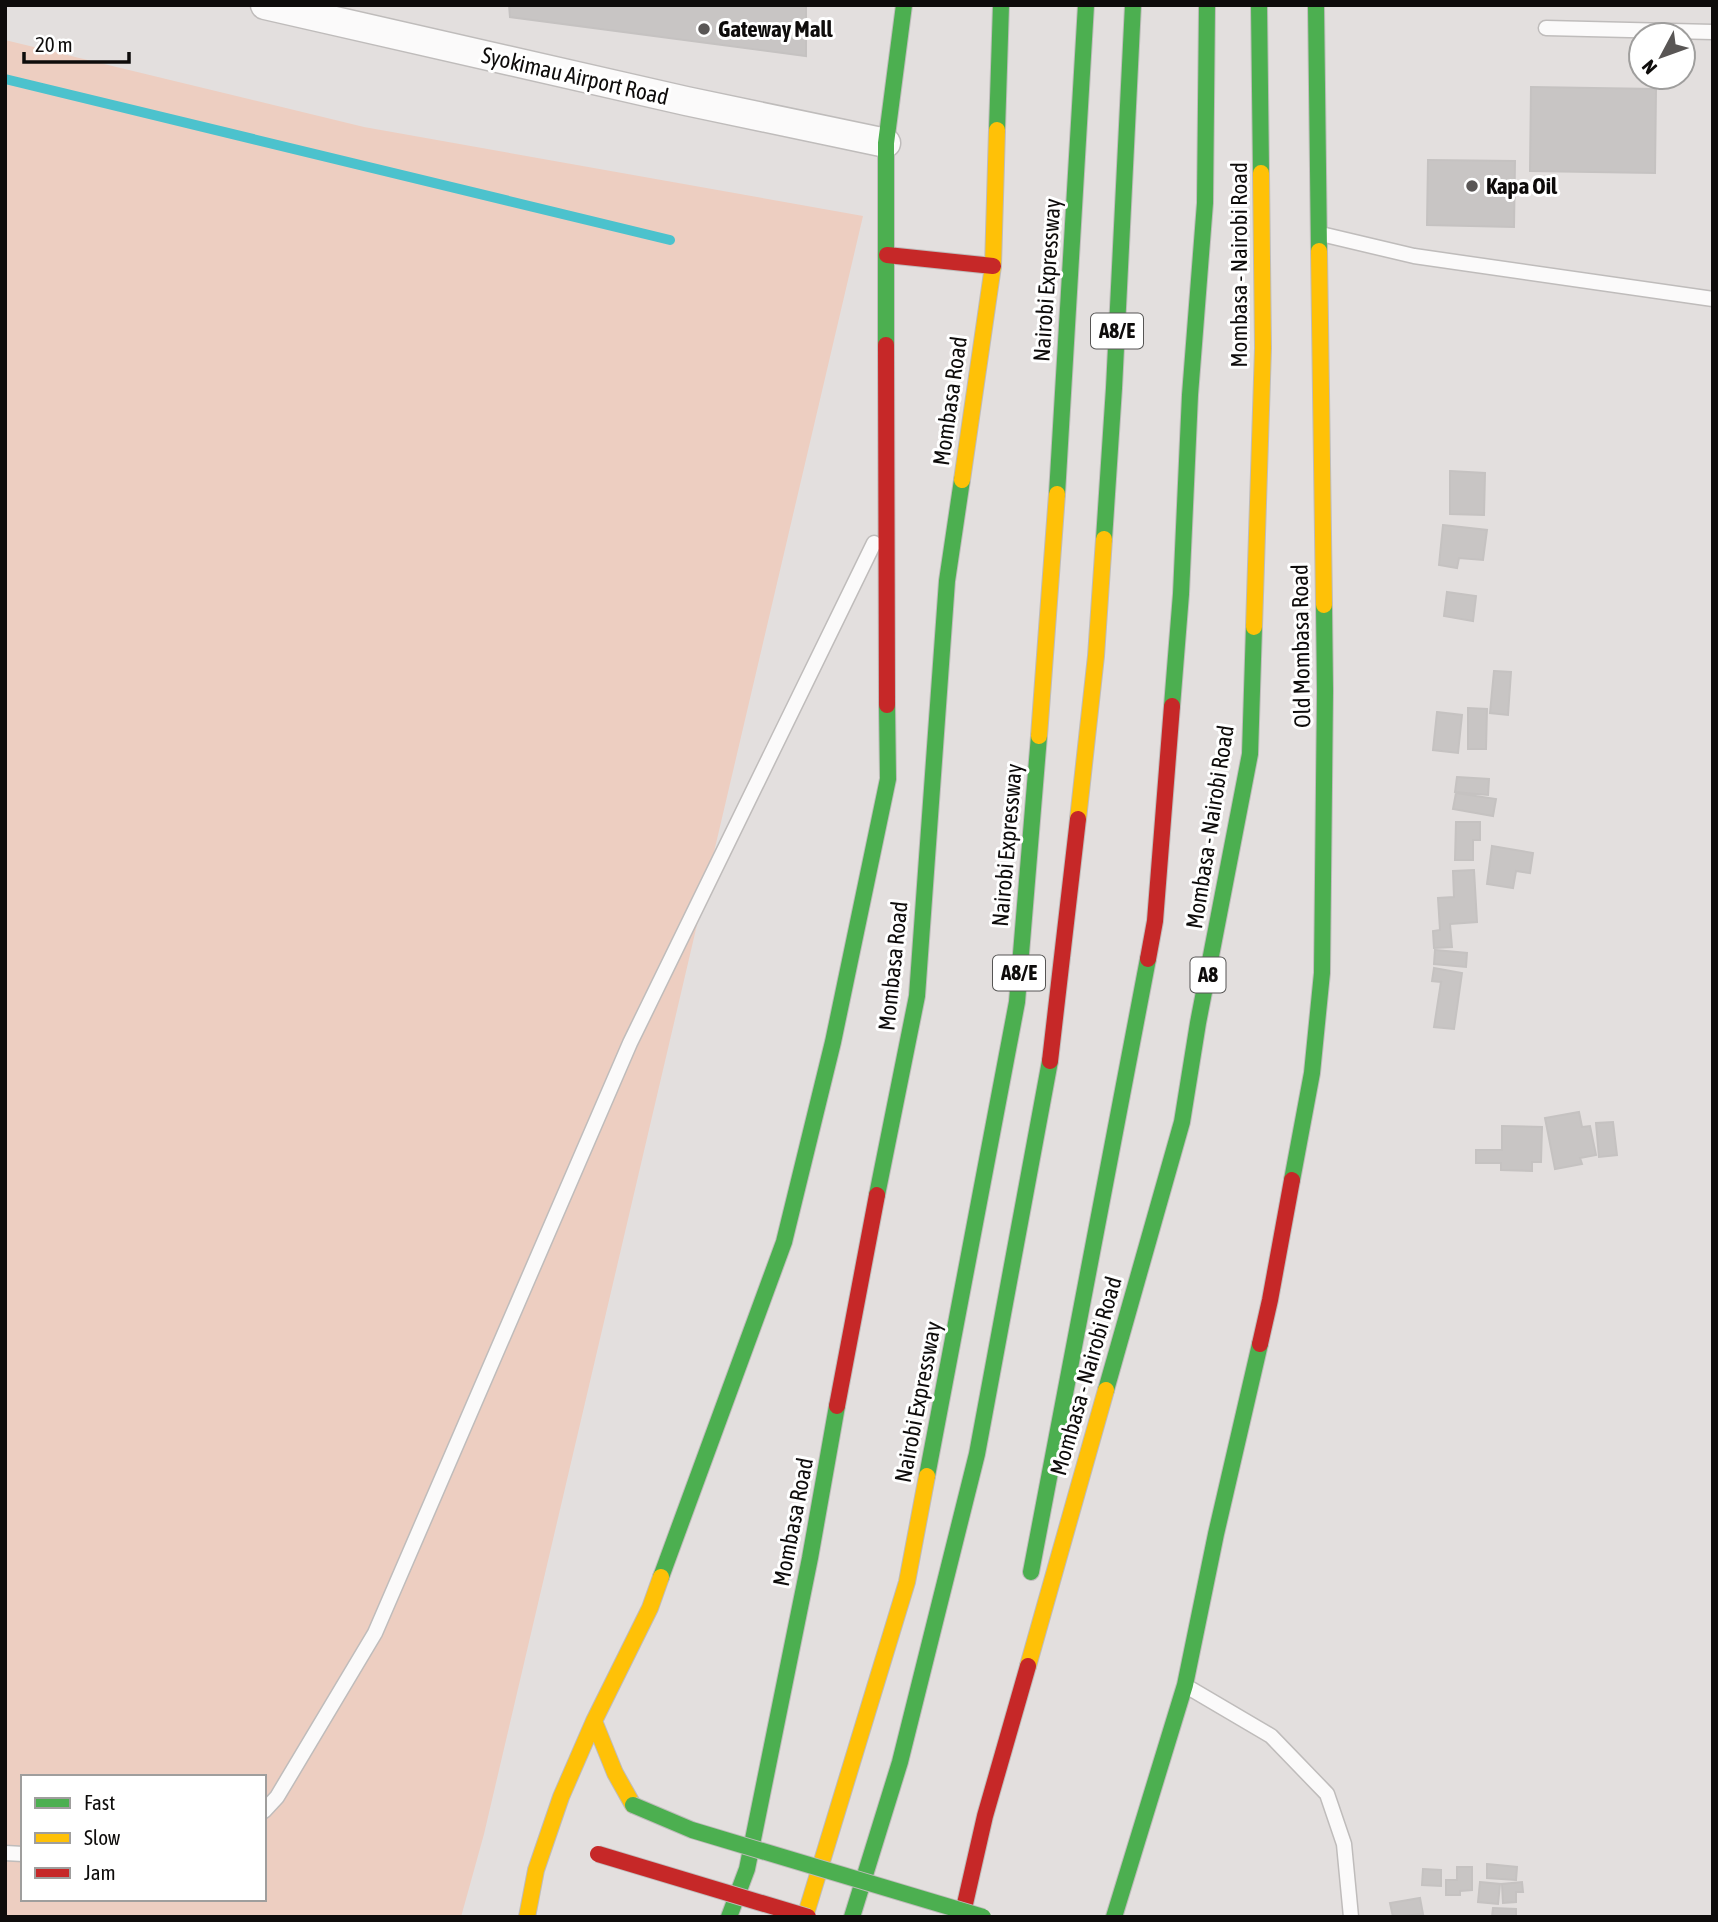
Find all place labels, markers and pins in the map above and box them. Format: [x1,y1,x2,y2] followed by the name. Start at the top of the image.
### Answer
[718,16,834,42] place label: Gateway Mall
[696,21,712,37] marker: Gateway Mall
[1486,173,1558,199] place label: Kapa Oil
[1464,178,1480,194] marker: Kapa Oil

